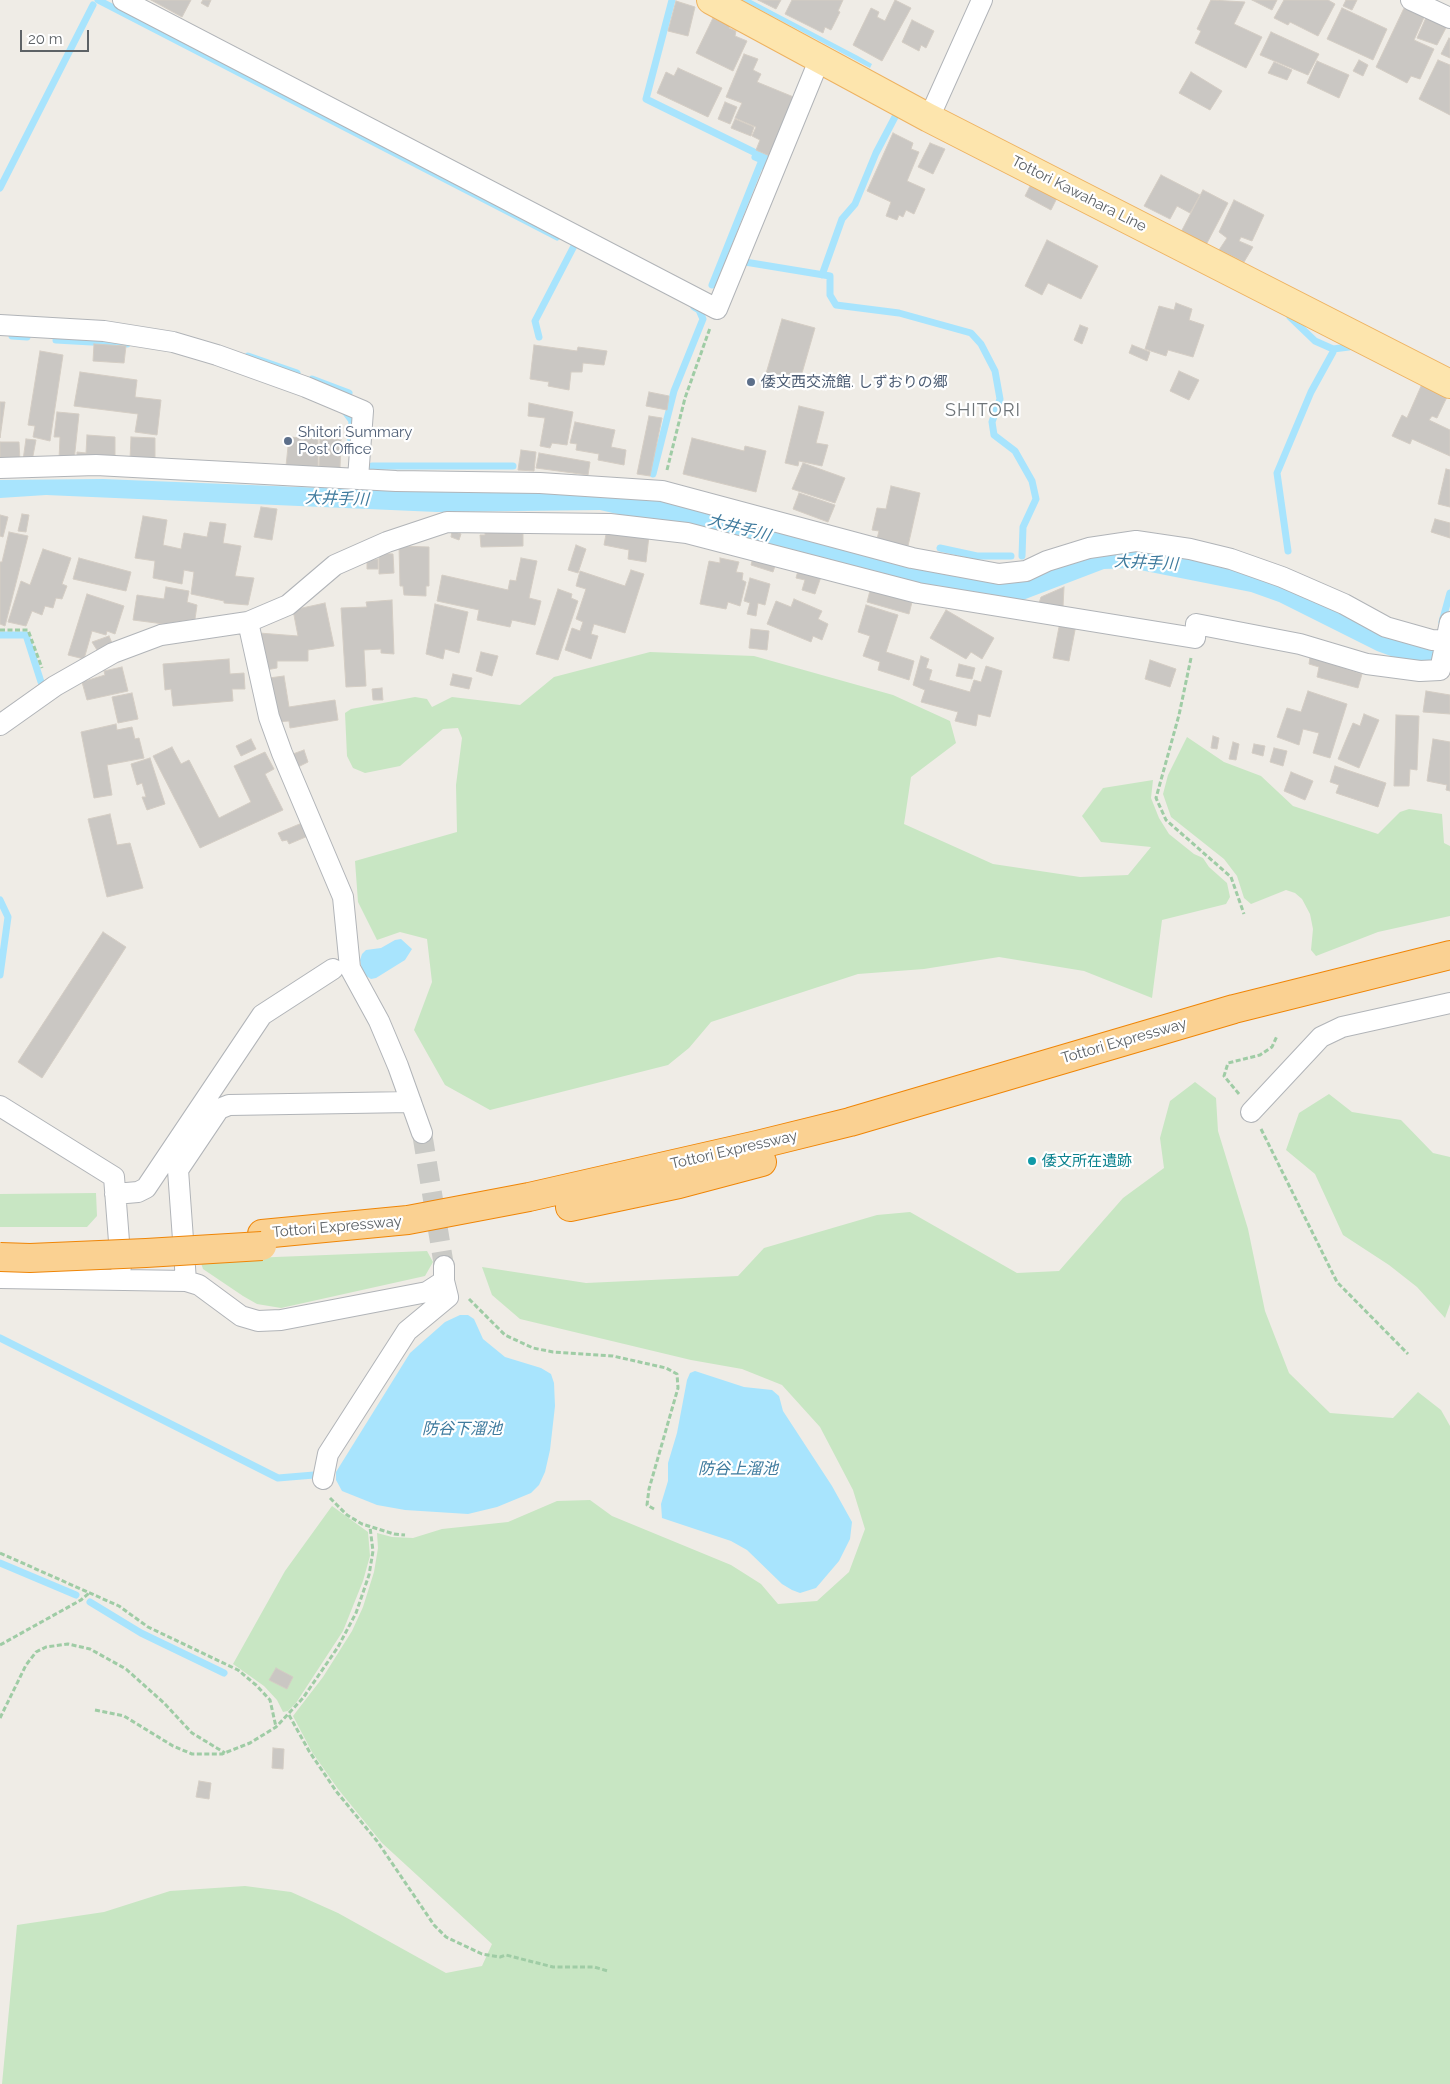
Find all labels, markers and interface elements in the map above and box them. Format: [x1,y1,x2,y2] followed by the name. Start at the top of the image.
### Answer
[22,20,91,52] scale bar
[28,30,63,48] text: 20 m
[1009,152,1149,236] street label: Tottori Kawahara Line
[761,373,948,391] place label: 倭文西交流館. しずおりの郷
[745,376,757,388] marker: 倭文西交流館. しずおりの郷
[944,400,1022,422] district label: SHITORI
[298,423,412,458] place label: Shitori Summary Post Office
[282,435,294,447] marker: Shitori Summary Post Office
[305,488,369,510] water label: 大井手川
[706,510,772,546] water label: 大井手川
[1114,552,1178,574] water label: 大井手川
[1059,1014,1189,1068] street label: Tottori Expressway
[669,1127,799,1173] street label: Tottori Expressway
[1042,1152,1132,1170] place label: 倭文所在遺跡
[1026,1155,1038,1167] marker: 倭文所在遺跡
[272,1212,402,1242] street label: Tottori Expressway
[422,1419,502,1439] water label: 防谷下溜池
[698,1459,778,1479] water label: 防谷上溜池

